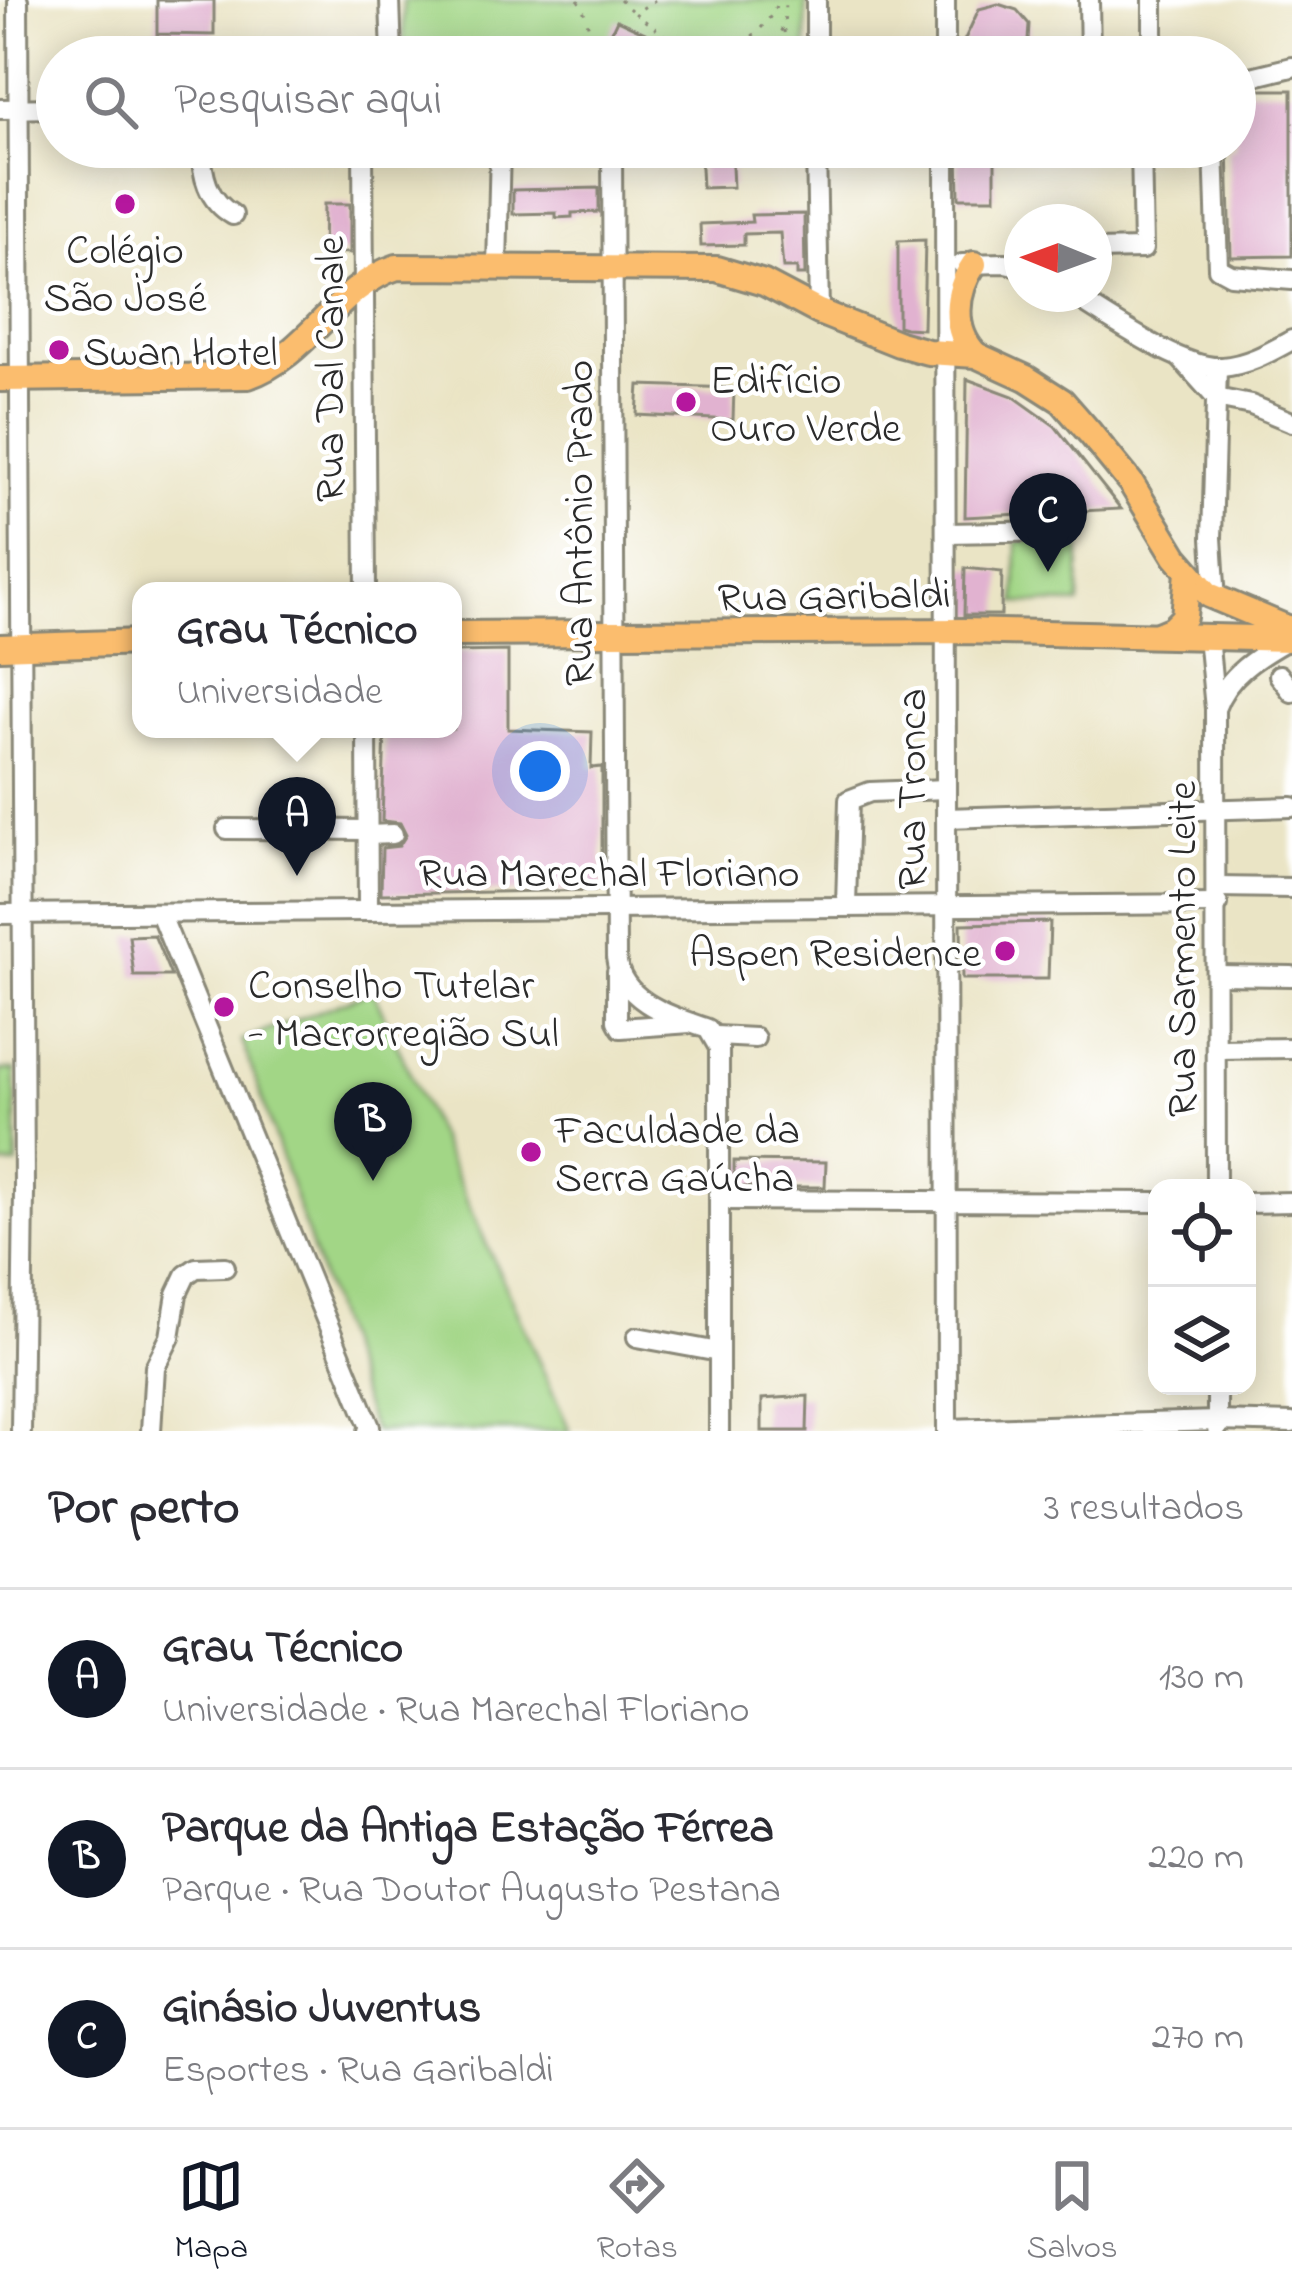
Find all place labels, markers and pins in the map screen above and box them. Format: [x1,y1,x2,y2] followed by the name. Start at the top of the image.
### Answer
[112,191,138,217] marker: Colégio São José
[43,222,207,331] place label: Colégio São José
[83,324,278,385] place label: Swan Hotel
[46,337,72,363] marker: Swan Hotel
[710,352,901,461] place label: Edifício Ouro Verde
[673,389,699,415] marker: Edifício Ouro Verde
[1009,473,1087,572] pin: C
[258,777,336,876] pin: A
[689,925,981,986] place label: Aspen Residence
[992,938,1018,964] marker: Aspen Residence
[248,957,559,1066] place label: Conselho Tutelar - Macrorregião Sul
[211,994,237,1020] marker: Conselho Tutelar - Macrorregião Sul
[334,1082,412,1181] pin: B
[554,1102,800,1211] place label: Faculdade da Serra Gaúcha
[518,1139,544,1165] marker: Faculdade da Serra Gaúcha

